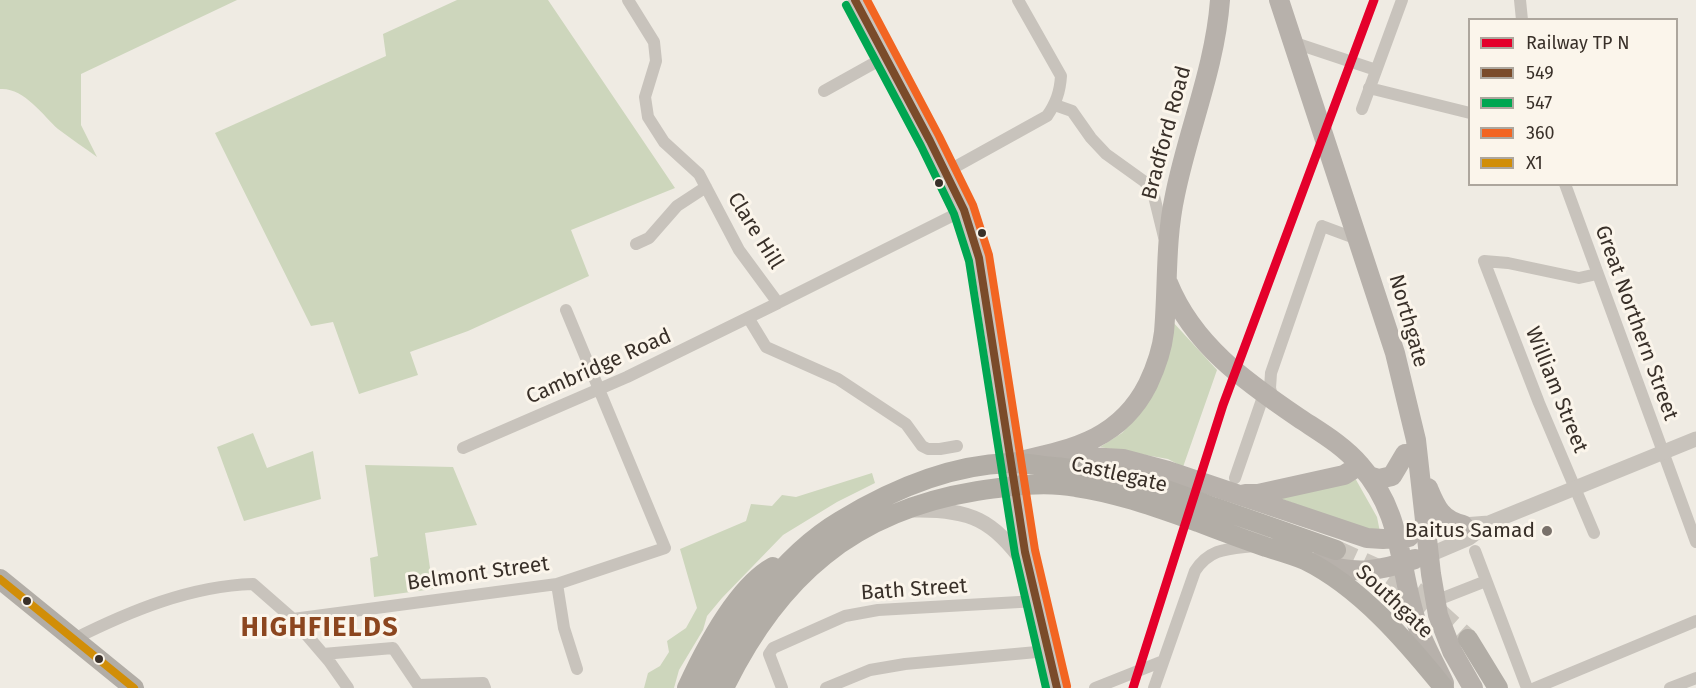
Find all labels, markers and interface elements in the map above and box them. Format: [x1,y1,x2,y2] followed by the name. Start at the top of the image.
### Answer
[1468,18,1678,186] legend
[1526,32,1630,54] text: Railway TP N
[1526,62,1554,84] text: 549
[1137,63,1197,203] street label: Bradford Road
[1526,92,1552,114] text: 547
[1526,122,1555,144] text: 360
[1526,152,1543,174] text: X1
[933,177,945,189] unlabelled marker
[722,188,788,274] street label: Clare Hill
[1589,222,1683,424] street label: Great Northern Street
[976,227,988,239] unlabelled marker
[1383,272,1433,370] street label: Northgate
[1519,323,1593,457] street label: William Street
[523,324,675,410] street label: Cambridge Road
[1068,452,1170,498] street label: Castlegate
[1405,518,1535,544] place label: Baitus Samad
[1540,524,1554,538] marker: Baitus Samad
[405,552,551,596] street label: Belmont Street
[1350,560,1438,644] street label: Southgate
[860,574,968,606] street label: Bath Street
[21,595,33,607] unlabelled marker
[241,612,399,644] district label: HIGHFIELDS
[93,653,105,665] unlabelled marker

